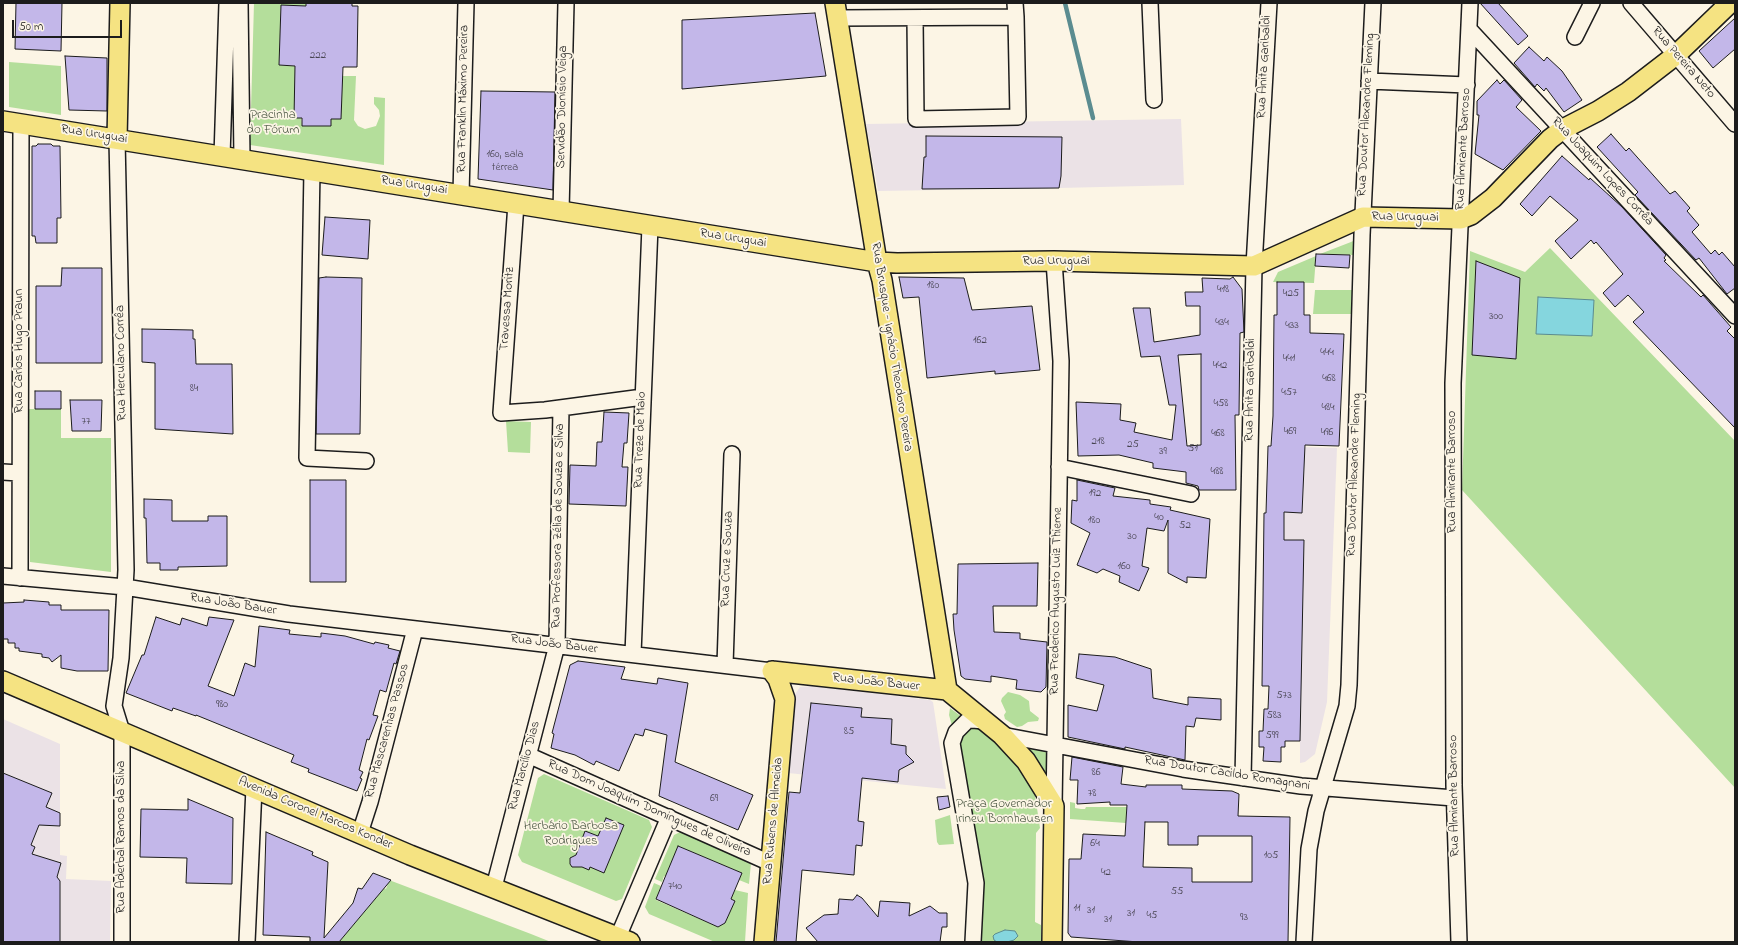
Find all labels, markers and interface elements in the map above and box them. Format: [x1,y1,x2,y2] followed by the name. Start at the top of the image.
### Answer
[14,12,124,38] scale bar
[1255,15,1275,119] street label: Rua Anita Garibaldi
[19,18,43,36] text: 50 m
[1648,24,1718,102] street label: Rua Pereira Neto
[455,25,473,173] street label: Rua Franklin Máximo Pereira
[1355,33,1379,197] street label: Rua Doutor Alexandre Fleming
[554,45,572,169] street label: Servidão Dionísio Veiga
[310,49,326,63] house number: 222
[1453,88,1475,210] street label: Rua Almirante Barroso
[247,108,299,139] park label: Pracinha do Fórum
[1548,115,1656,229] street label: Rua Joaquim Lopes Corrêa
[60,122,128,148] street label: Rua Uruguai
[486,148,524,174] house number: 160, sala térrea
[380,173,448,199] street label: Rua Uruguai
[1371,210,1439,226] street label: Rua Uruguai
[699,226,767,252] street label: Rua Uruguai
[867,241,915,453] street label: Rua Brusque - Ignácio Theodoro Pereira
[1022,254,1090,270] street label: Rua Uruguai
[497,267,519,351] street label: Travessa Moritz
[927,279,939,293] house number: 180
[1217,283,1229,297] house number: 418
[1283,287,1299,301] house number: 425
[12,289,28,413] street label: Rua Carlos Hugo Praun
[113,305,131,421] street label: Rua Herculano Corrêa
[1489,310,1503,324] house number: 300
[1215,316,1229,330] house number: 434
[1285,319,1299,333] house number: 433
[973,334,987,348] house number: 162
[1242,338,1260,442] street label: Rua Anita Garibaldi
[1320,346,1334,360] house number: 444
[1283,352,1295,366] house number: 441
[1213,359,1227,373] house number: 442
[1322,372,1336,386] house number: 468
[190,382,198,396] house number: 84
[1281,386,1297,400] house number: 457
[632,391,650,489] street label: Rua Treze de Maio
[1344,393,1366,557] street label: Rua Doutor Alexandre Fleming
[1214,397,1228,411] house number: 458
[1321,401,1335,415] house number: 484
[1445,411,1461,533] street label: Rua Almirante Barroso
[81,415,91,429] house number: 77
[549,423,569,629] street label: Rua Professora Zélia de Souza e Silva
[1284,425,1296,439] house number: 469
[1321,426,1333,440] house number: 496
[1211,427,1225,441] house number: 468
[1091,435,1105,449] house number: 218
[1127,438,1139,452] house number: 25
[1188,442,1198,456] house number: 51
[1159,445,1167,459] house number: 39
[1211,465,1223,479] house number: 488
[1089,487,1101,501] house number: 192
[1048,507,1066,695] street label: Rua Frederico Augusto Luiz Thieme
[719,511,737,607] street label: Rua Cruz e Souza
[1154,511,1164,525] house number: 40
[1088,514,1100,528] house number: 180
[1179,519,1191,533] house number: 52
[1127,530,1137,544] house number: 30
[1117,560,1131,574] house number: 160
[189,590,277,620] street label: Rua João Bauer
[510,632,598,658] street label: Rua João Bauer
[362,662,414,800] street label: Rua Mascarenhas Passos
[832,671,920,695] street label: Rua João Bauer
[1276,689,1292,703] house number: 573
[216,698,228,712] house number: 980
[1267,709,1281,723] house number: 583
[506,720,544,812] street label: Rua Marcílio Dias
[844,725,854,739] house number: 85
[1266,729,1278,743] house number: 599
[1446,735,1464,857] street label: Rua Almirante Barroso
[1143,753,1311,795] street label: Rua Doutor Cacildo Romagnani
[545,757,753,861] street label: Rua Dom Joaquim Domingues de Oliveira
[761,757,787,885] street label: Rua Rubens de Almeida
[114,761,130,913] street label: Rua Aderbal Ramos da Silva
[1092,766,1100,780] house number: 86
[236,774,394,854] street label: Avenida Coronel Marcos Konder
[1088,787,1096,801] house number: 78
[710,792,718,806] house number: 69
[955,797,1053,828] park label: Praça Governador Irineu Bornhausen
[524,819,618,850] park label: Herbário Barbosa Rodrigues
[1090,837,1100,851] house number: 64
[1264,849,1278,863] house number: 105
[1101,866,1111,880] house number: 42
[668,880,682,894] house number: 740
[1171,885,1183,899] house number: 55
[1074,902,1080,916] house number: 11
[1087,904,1095,918] house number: 31
[1127,907,1135,921] house number: 31
[1147,909,1157,923] house number: 45
[1240,911,1248,925] house number: 93
[1104,913,1112,927] house number: 31

